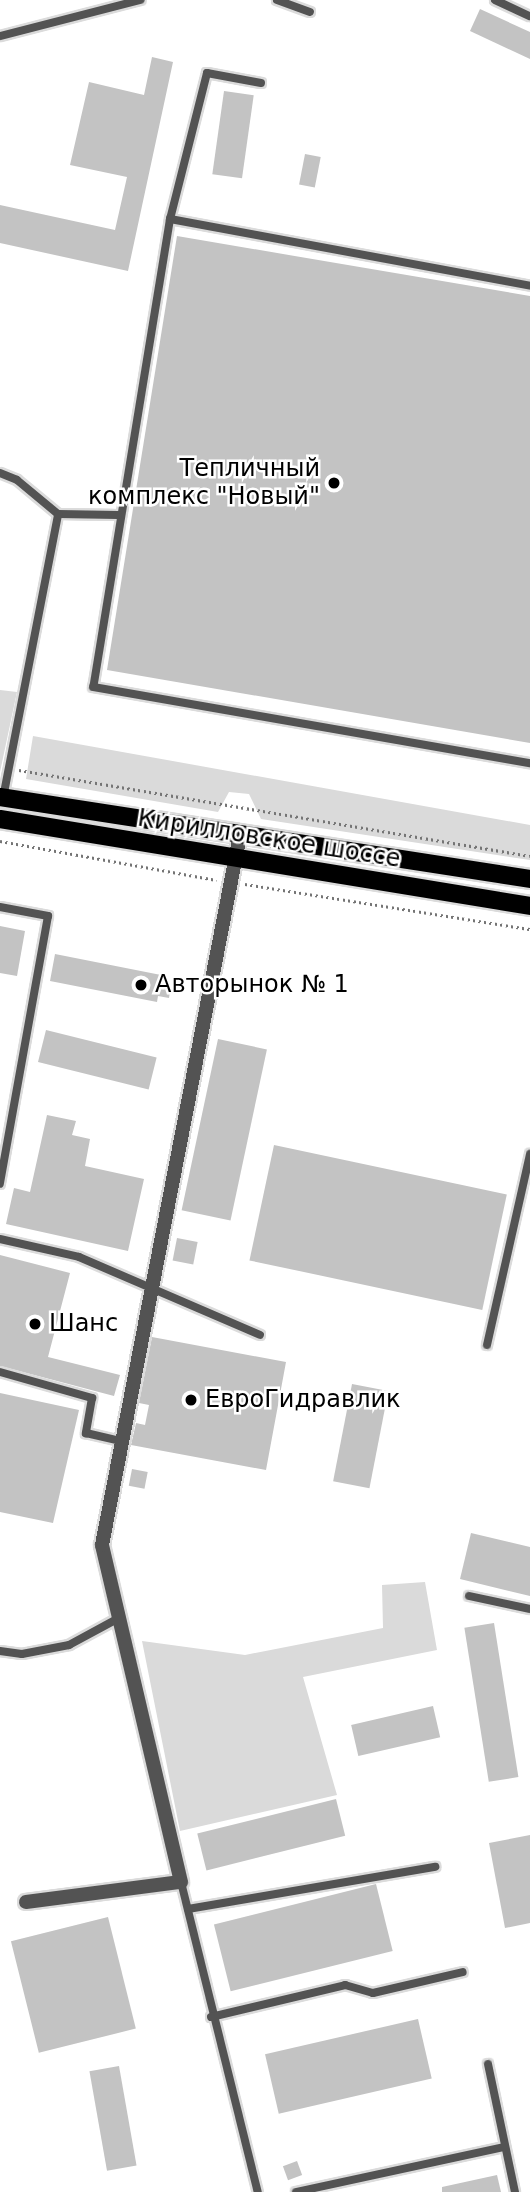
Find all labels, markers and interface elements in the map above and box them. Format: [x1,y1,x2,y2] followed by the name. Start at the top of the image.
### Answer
[88,455,320,511] place label: Тепличный комплекс "Новый"
[326,475,342,491] marker: Тепличный комплекс "Новый"
[136,804,402,874] street label: Кирилловское шоссе
[155,971,349,999] place label: Авторынок № 1
[133,977,149,993] marker: Авторынок № 1
[49,1310,118,1338] place label: Шанс
[27,1316,43,1332] marker: Шанс
[205,1386,401,1414] place label: ЕвроГидравлик
[183,1392,199,1408] marker: ЕвроГидравлик

